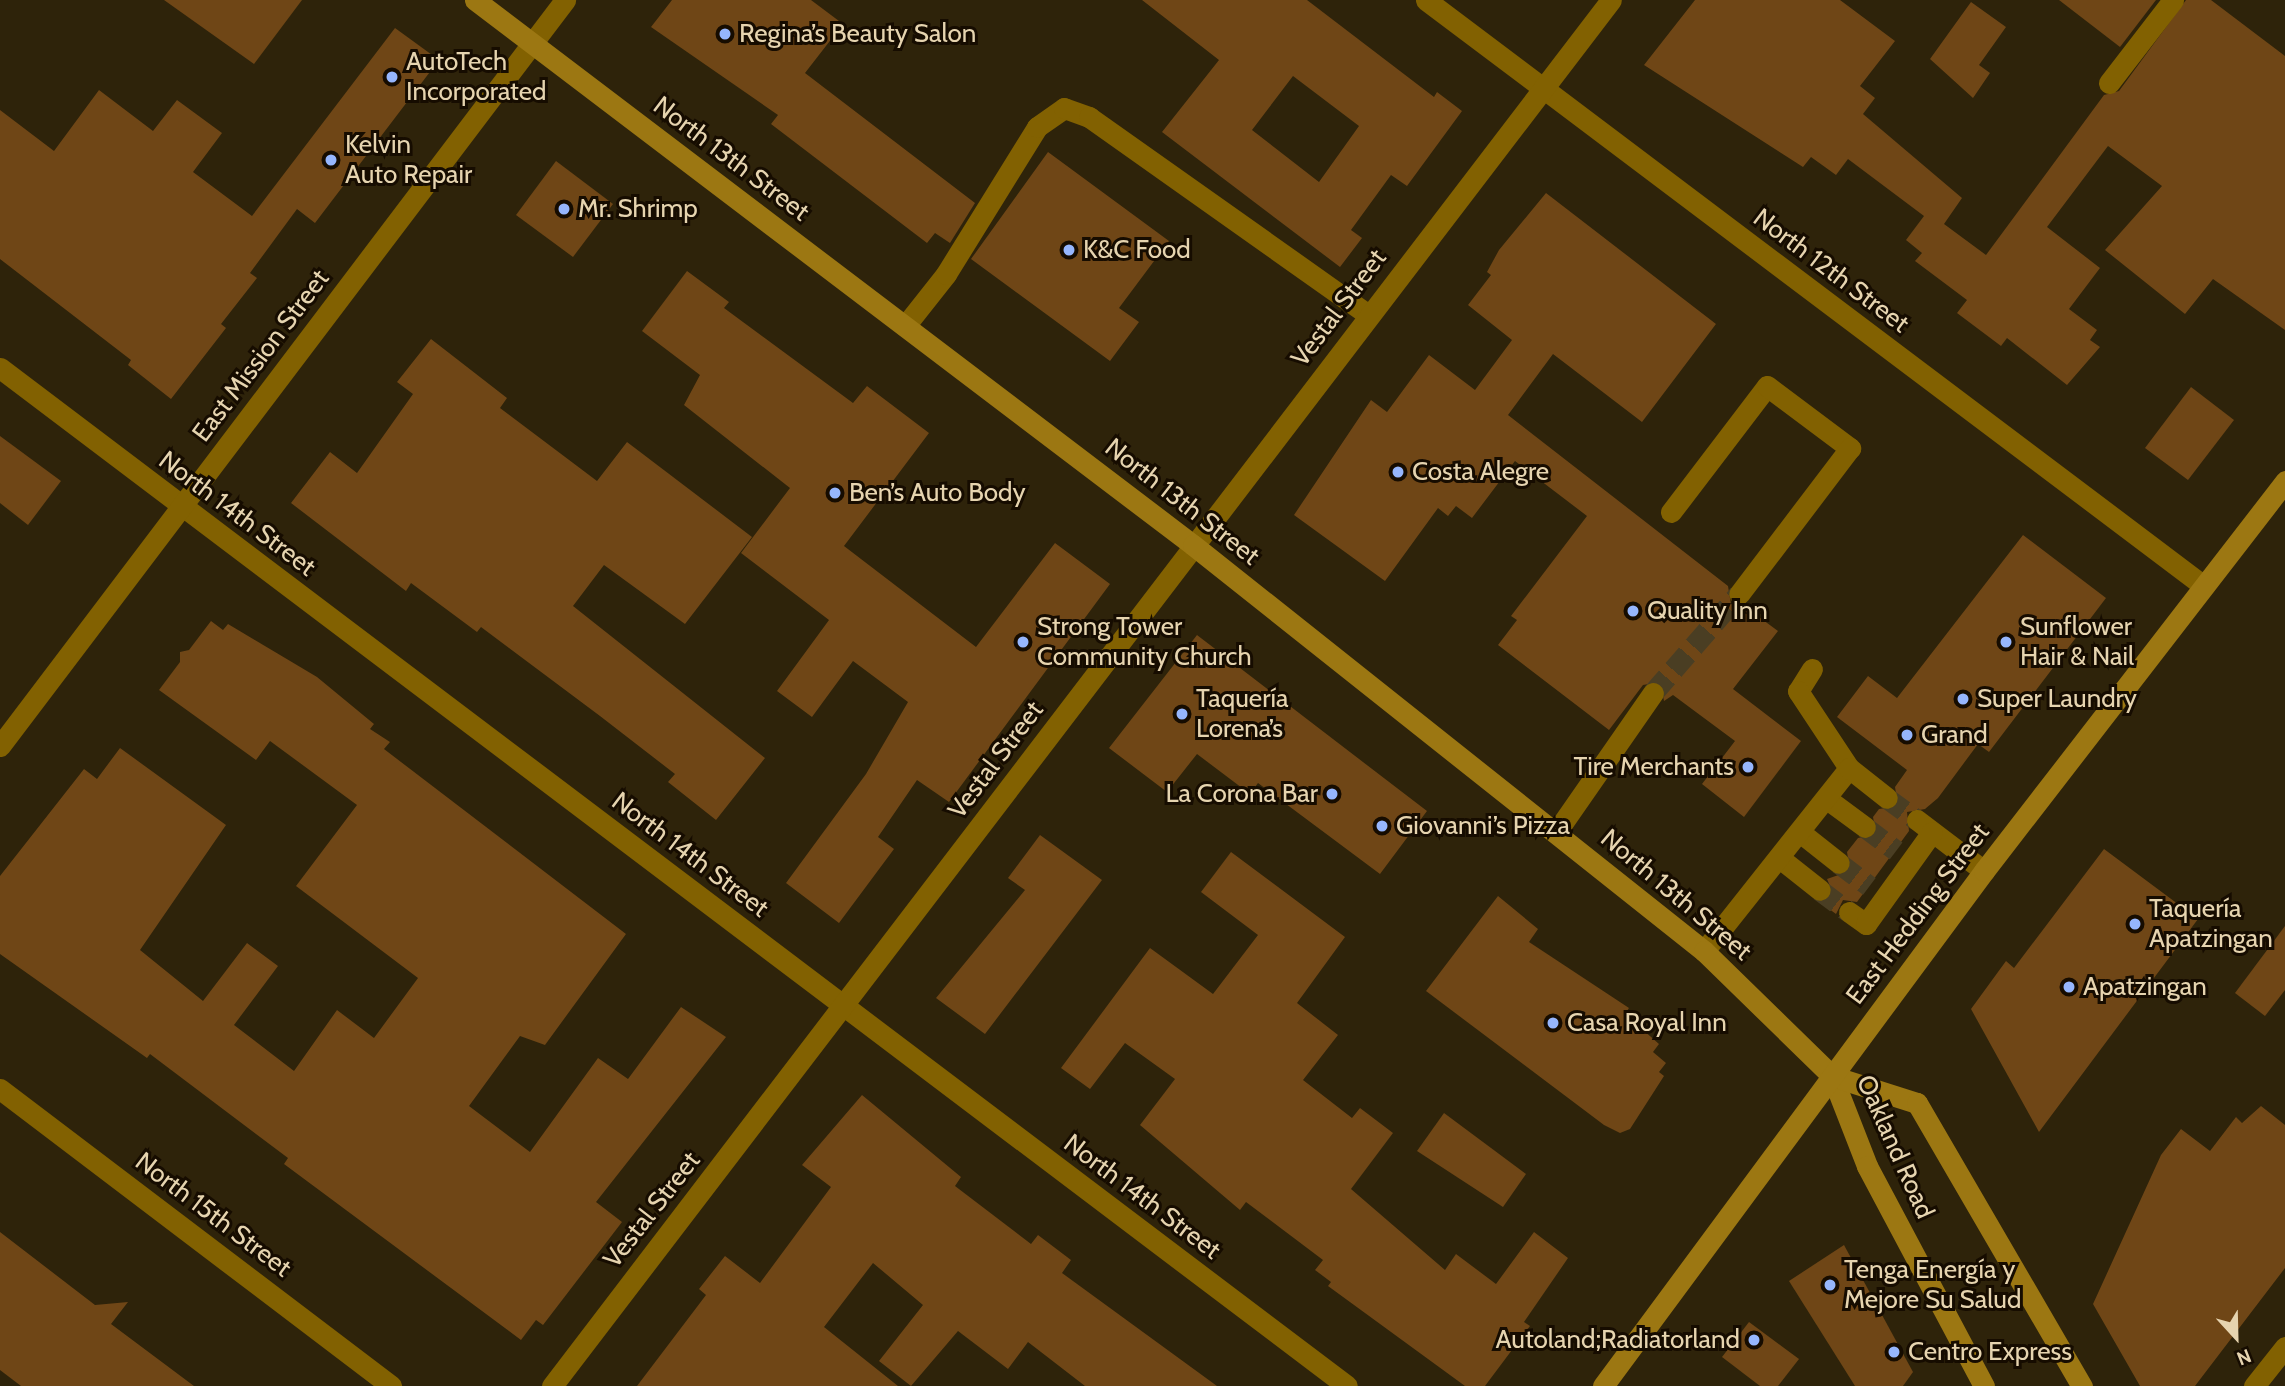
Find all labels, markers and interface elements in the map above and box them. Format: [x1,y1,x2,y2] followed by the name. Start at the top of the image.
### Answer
[739,18,976,50] place label: Regina’s Beauty Salon
[717,26,733,42] marker: Regina’s Beauty Salon
[406,46,547,108] place label: AutoTech Incorporated
[384,69,400,85] marker: AutoTech Incorporated
[647,90,815,228] street label: North 13th Street
[345,129,472,190] place label: Kelvin Auto Repair
[323,152,339,168] marker: Kelvin Auto Repair
[578,193,698,225] place label: Mr. Shrimp
[556,201,572,217] marker: Mr. Shrimp
[1747,202,1915,340] street label: North 12th Street
[1083,234,1191,266] place label: K&C Food
[1061,242,1077,258] marker: K&C Food
[1285,243,1393,373] street label: Vestal Street
[186,264,336,448] street label: East Mission Street
[1099,432,1265,572] street label: North 13th Street
[152,445,322,583] street label: North 14th Street
[1412,456,1549,488] place label: Costa Alegre
[1390,464,1406,480] marker: Costa Alegre
[849,477,1026,509] place label: Ben’s Auto Body
[827,485,843,501] marker: Ben’s Auto Body
[1647,595,1768,627] place label: Quality Inn
[1625,603,1641,619] marker: Quality Inn
[1037,611,1251,672] place label: Strong Tower Community Church
[2020,611,2134,672] place label: Sunflower Hair & Nail
[1015,634,1031,650] marker: Strong Tower Community Church
[1998,634,2014,650] marker: Sunflower Hair & Nail
[1196,683,1288,744] place label: Taquería Lorena’s
[1977,683,2137,715] place label: Super Laundry
[1955,691,1971,707] marker: Super Laundry
[942,695,1050,825] street label: Vestal Street
[1174,706,1190,722] marker: Taquería Lorena’s
[1921,719,1988,751] place label: Grand
[1899,727,1915,743] marker: Grand
[1574,751,1734,783] place label: Tire Merchants
[1740,759,1756,775] marker: Tire Merchants
[1165,778,1318,810] place label: La Corona Bar
[605,786,775,924] street label: North 14th Street
[1324,786,1340,802] marker: La Corona Bar
[1396,810,1570,842] place label: Giovanni’s Pizza
[1374,818,1390,834] marker: Giovanni’s Pizza
[1840,818,1996,1010] street label: East Hedding Street
[1594,823,1758,967] street label: North 13th Street
[2149,893,2273,954] place label: Taquería Apatzingan
[2127,916,2143,932] marker: Taquería Apatzingan
[2083,971,2207,1003] place label: Apatzingan
[2061,979,2077,995] marker: Apatzingan
[1567,1007,1727,1039] place label: Casa Royal Inn
[1545,1015,1561,1031] marker: Casa Royal Inn
[1849,1070,1941,1224] street label: Oakland Road
[1057,1128,1227,1266] street label: North 14th Street
[129,1146,297,1284] street label: North 15th Street
[597,1146,707,1274] street label: Vestal Street
[1844,1254,2021,1316] place label: Tenga Energía y Mejore Su Salud
[1822,1277,1838,1293] marker: Tenga Energía y Mejore Su Salud
[2201,1302,2271,1372] north arrow
[1496,1324,1740,1356] place label: Autoland;Radiatorland
[1746,1332,1762,1348] marker: Autoland;Radiatorland
[1908,1336,2072,1368] place label: Centro Express
[1886,1344,1902,1360] marker: Centro Express
[2234,1344,2255,1370] text: N

